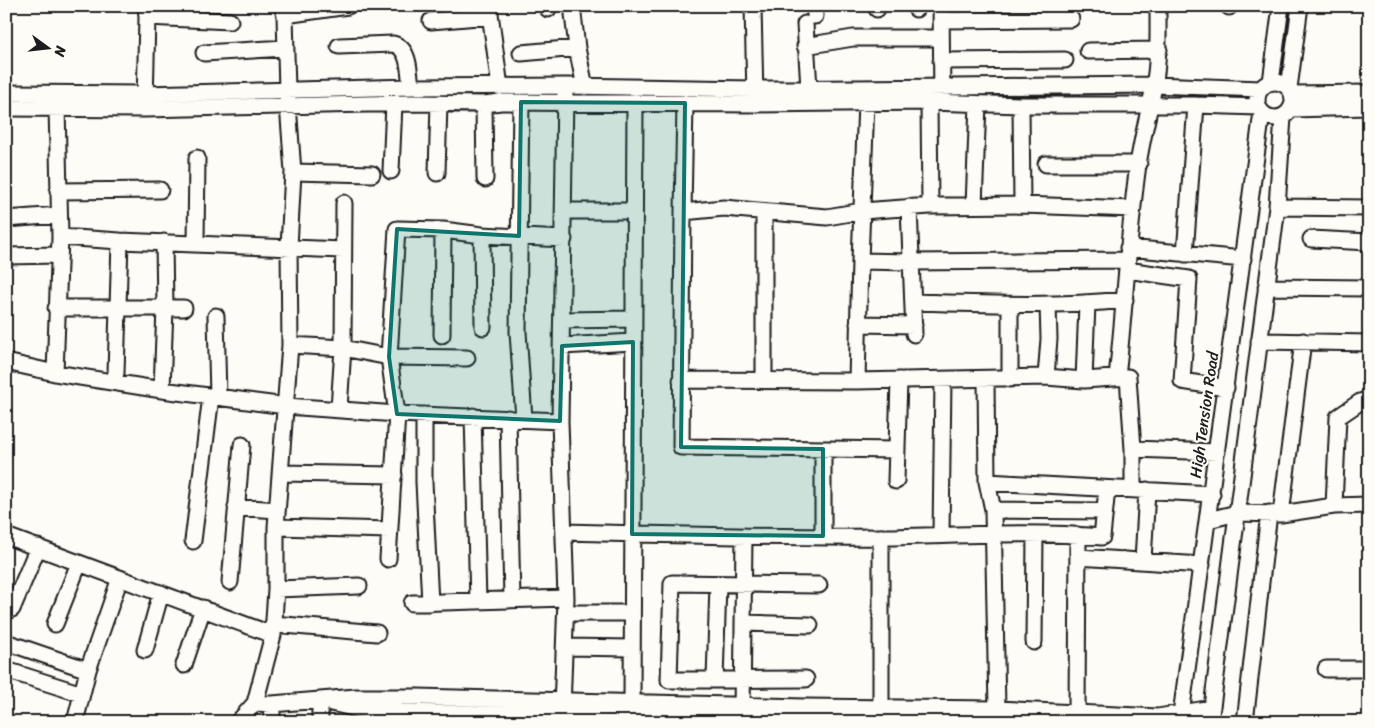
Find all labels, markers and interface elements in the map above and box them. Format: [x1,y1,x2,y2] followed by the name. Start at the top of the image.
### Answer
[22,22,72,72] north arrow
[47,42,74,59] text: N
[1181,348,1227,480] street label: High Tension Road

